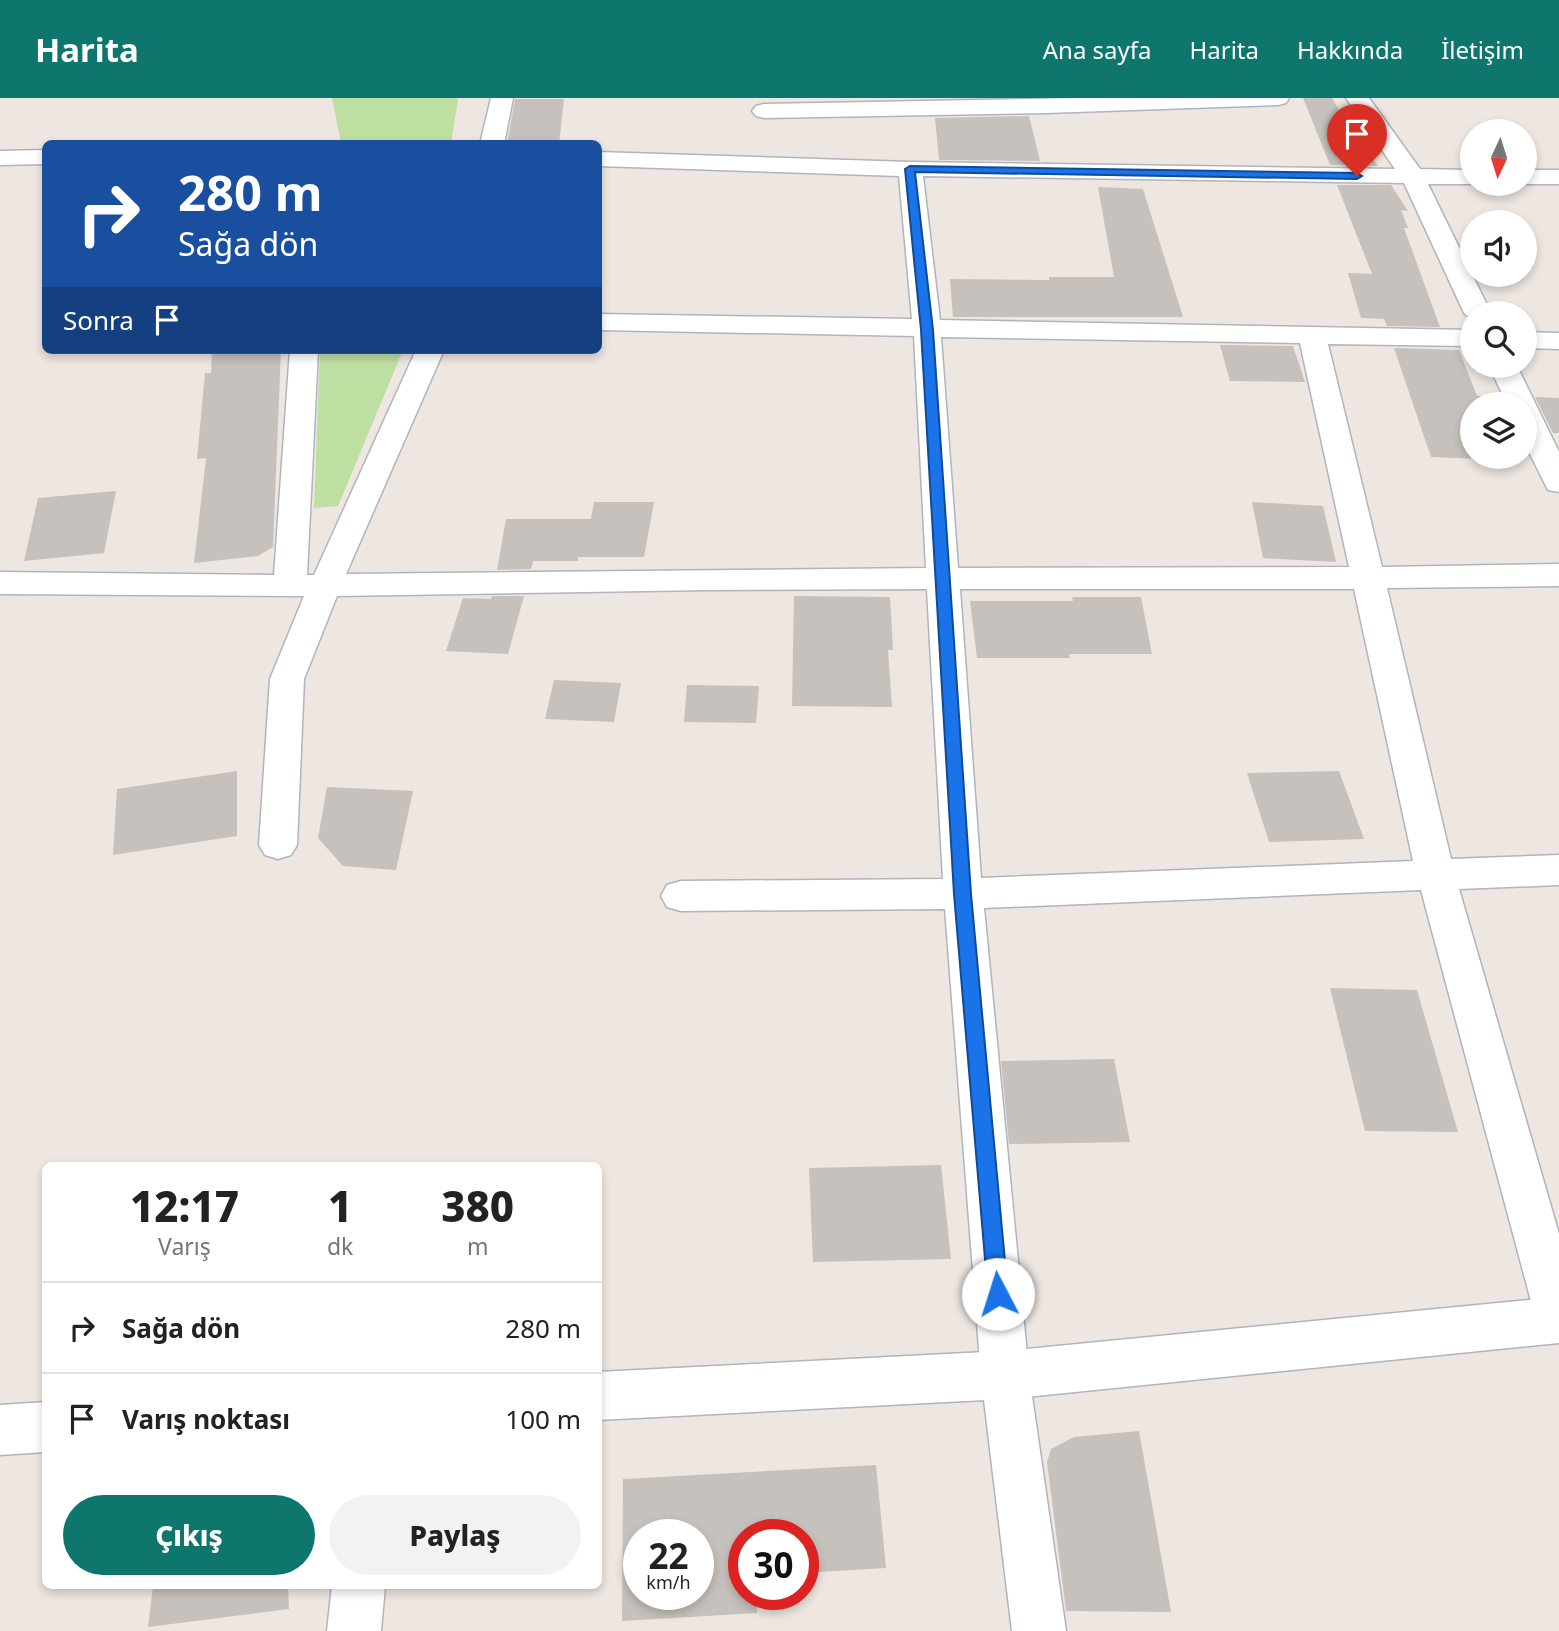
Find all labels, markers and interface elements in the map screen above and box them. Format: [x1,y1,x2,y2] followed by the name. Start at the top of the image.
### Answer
[35,27,139,72] text: Harita
[1043,33,1152,66] text: Ana sayfa
[1190,33,1259,66] text: Harita
[1297,33,1403,66] text: Hakkında
[1441,33,1524,66] text: İletişim
[1327,104,1387,176] pin
[1338,115,1376,153] icon: arrive
[1460,119,1536,196] north arrow
[1460,119,1537,469] map controls
[178,159,323,225] text: 280 m
[63,168,154,259] icon: right
[1460,210,1537,287] button: sound
[178,222,318,265] text: Sağa dön
[148,301,186,339] icon: arrive
[1460,301,1537,378] button: search
[63,302,134,338] text: Sonra
[1460,392,1537,469] button: layers
[130,1177,239,1234] text: 12:17
[328,1177,352,1234] text: 1
[441,1177,514,1234] text: 380
[158,1230,211,1262] text: Varış
[327,1230,353,1262] text: dk
[467,1230,488,1262] text: m
[961,1257,1035,1331] position arrow
[63,1309,101,1347] icon: right
[122,1310,240,1346] text: Sağa dön
[505,1310,581,1346] text: 280 m
[63,1400,101,1438] icon: arrive
[122,1401,290,1437] text: Varış noktası
[505,1401,581,1437] text: 100 m
[63,1495,315,1575] button: Çıkış
[329,1495,581,1575] button: Paylaş
[728,1519,819,1610] speed limit sign: 30
[648,1532,689,1579] text: 22
[646,1570,691,1594] text: km/h

